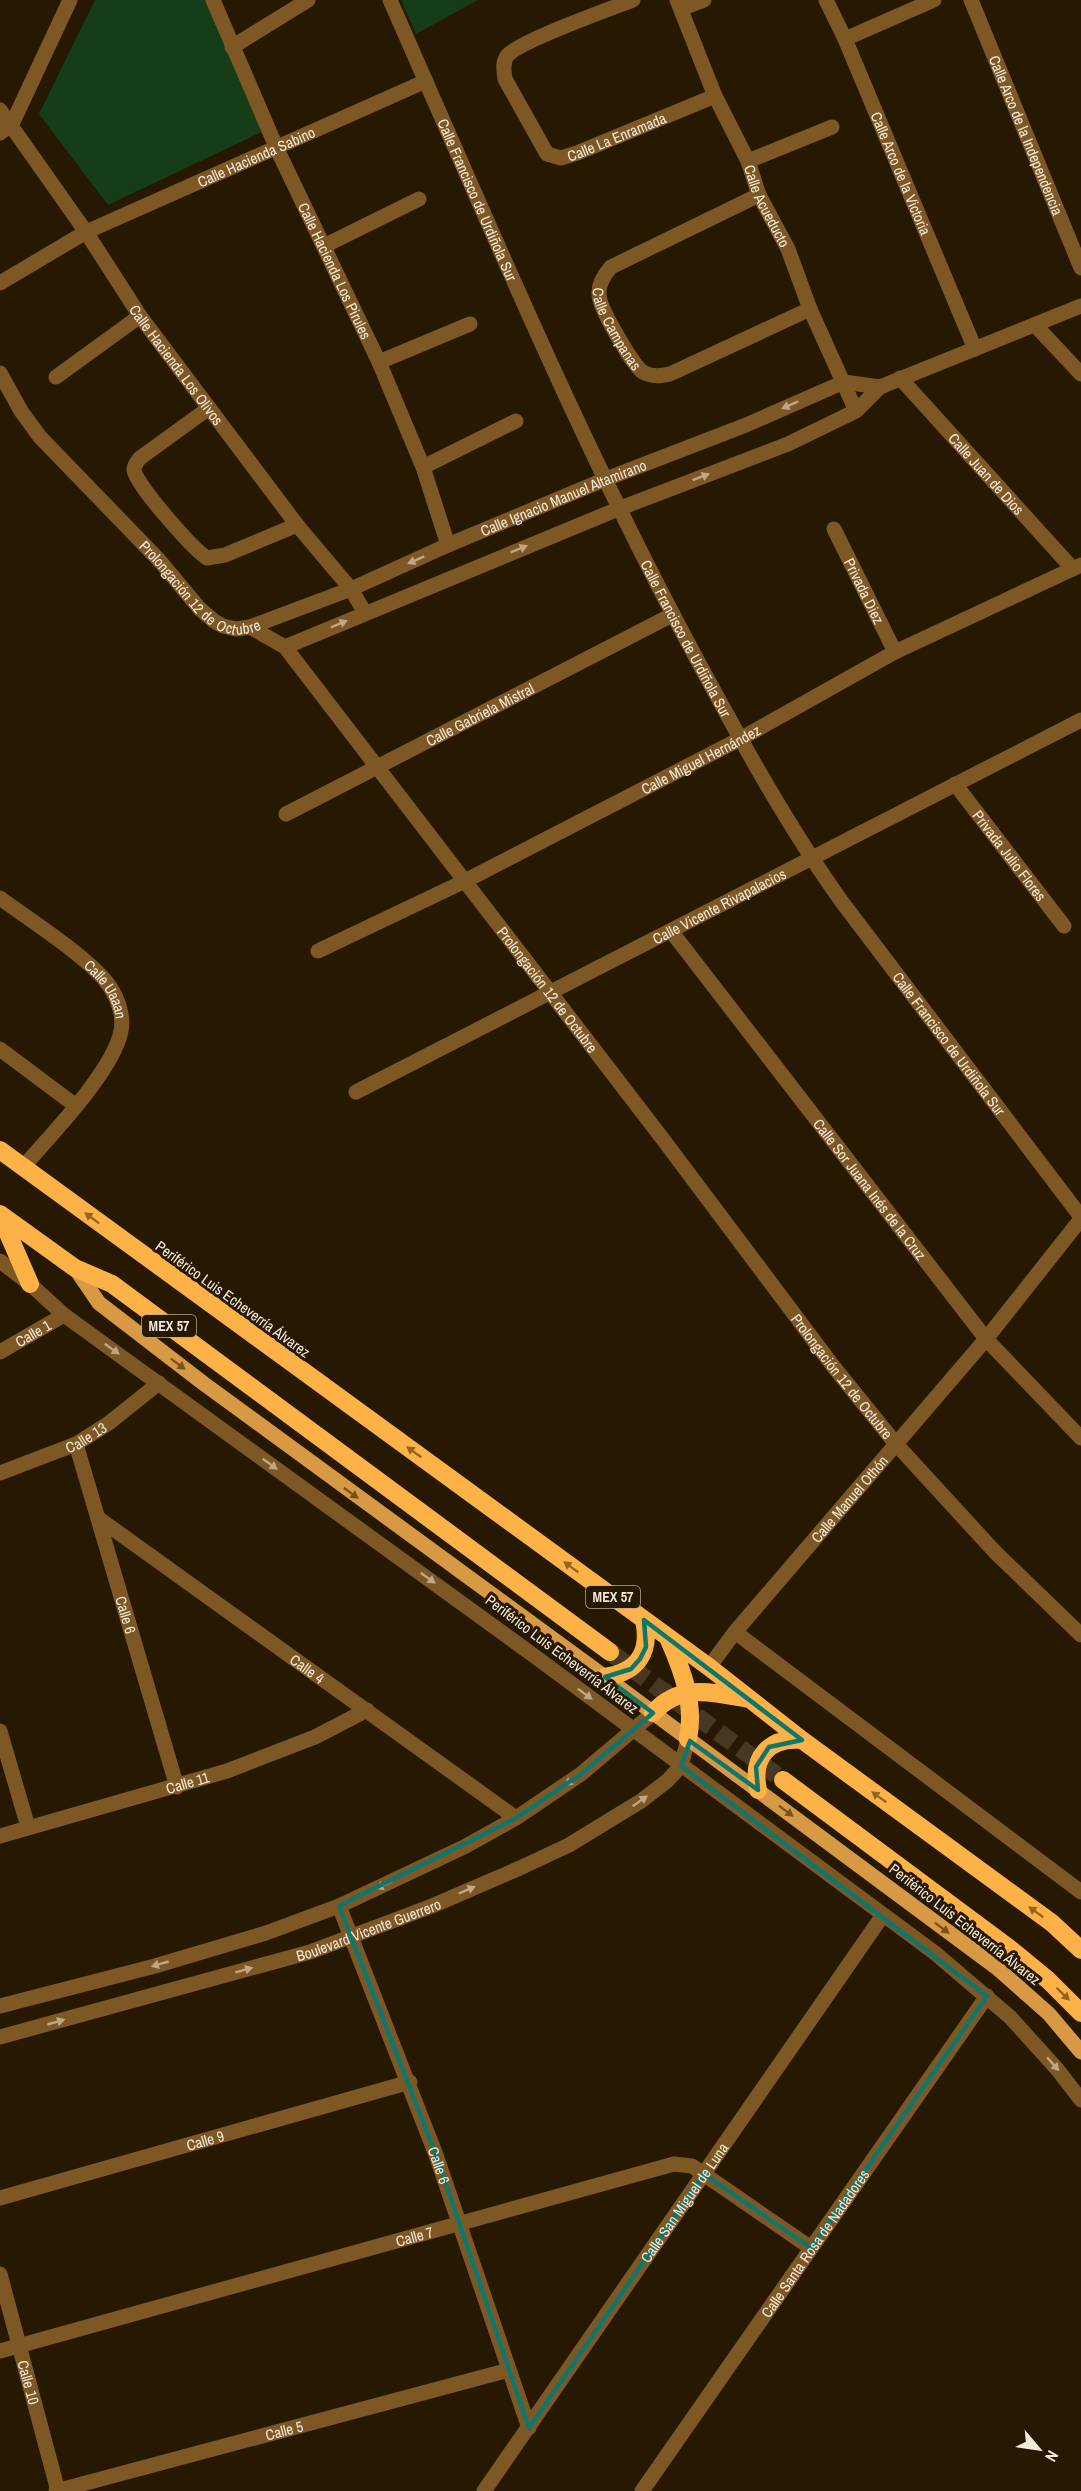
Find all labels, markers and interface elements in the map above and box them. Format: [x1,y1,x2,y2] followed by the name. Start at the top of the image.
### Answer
[984,52,1069,218] street label: Calle Arco de la Independencia
[564,107,669,166] street label: Calle La Enramada
[866,108,937,238] street label: Calle Arco de la Victoria
[433,115,523,284] street label: Calle Francisco de Urdiñola Sur
[194,121,318,192] street label: Calle Hacienda Sabino
[739,162,796,251] street label: Calle Acueducto
[294,199,377,342] street label: Calle Hacienda Los Pirules
[588,287,647,375] street label: Calle Campanas
[125,300,229,429] street label: Calle Hacienda Los Olivos
[781,401,799,411] one-way arrow
[944,428,1029,519] street label: Calle Juan de Dios
[477,454,650,541] street label: Calle Ignacio Manuel Altamirano
[692,472,710,482] one-way arrow
[135,536,263,639] street label: Prolongación 12 de Octubre
[511,544,529,554] one-way arrow
[839,554,890,627] street label: Privada Diez
[407,555,424,564] one-way arrow
[636,556,737,721] street label: Calle Francisco de Urdiñola Sur
[330,619,348,628] one-way arrow
[422,677,537,751] street label: Calle Gabriela Mistral
[637,719,764,799] street label: Calle Miguel Hernández
[968,806,1051,905] street label: Privada Julio Flores
[649,863,789,949] street label: Calle Vicente Rivapalacios
[493,922,603,1057] street label: Prolongación 12 de Octubre
[80,954,132,1020] street label: Calle Uaaan
[888,967,1011,1120] street label: Calle Francisco de Urdiñola Sur
[809,1114,932,1264] street label: Calle Sor Juana Inés de la Cruz
[85,1213,100,1225] one-way arrow
[151,1236,315,1362] street label: Periférico Luis Echeverría Álvarez
[787,1309,898,1443] street label: Prolongación 12 de Octubre
[11,1314,55,1352] street label: Calle 1
[142,1315,196,1337] road number: MEX 57
[104,1343,120,1355] one-way arrow
[170,1357,186,1370] one-way arrow
[62,1417,111,1458] street label: Calle 13
[406,1446,422,1458] one-way arrow
[806,1451,892,1547] street label: Calle Manuel Othón
[263,1457,278,1469] one-way arrow
[343,1487,359,1499] one-way arrow
[564,1561,580,1573] one-way arrow
[420,1572,435,1584] one-way arrow
[586,1586,640,1608] road number: MEX 57
[481,1589,643,1719] street label: Periférico Luis Echeverría Álvarez
[111,1593,142,1636] street label: Calle 6
[286,1649,329,1688] street label: Calle 4
[577,1687,593,1700] one-way arrow
[163,1766,212,1799] street label: Calle 11
[564,1774,579,1786] one-way arrow
[872,1791,887,1803] one-way arrow
[631,1795,647,1807] one-way arrow
[778,1805,794,1817] one-way arrow
[885,1858,1045,1990] street label: Periférico Luis Echeverría Álvarez
[375,1881,392,1890] one-way arrow
[459,1886,476,1895] one-way arrow
[294,1893,444,1966] street label: Boulevard Vicente Guerrero
[1029,1906,1045,1918] one-way arrow
[935,1921,950,1933] one-way arrow
[151,1960,169,1969] one-way arrow
[236,1965,254,1974] one-way arrow
[1055,1987,1069,2001] one-way arrow
[47,2016,65,2026] one-way arrow
[1046,2056,1059,2071] one-way arrow
[184,2125,226,2155] street label: Calle 9
[635,2138,733,2267] street label: Calle San Miguel de Luna
[423,2143,456,2187] street label: Calle 6
[756,2165,874,2322] street label: Calle Santa Rosa de Nadadores
[393,2221,436,2251] street label: Calle 7
[13,2358,45,2407] street label: Calle 10
[263,2415,305,2445] street label: Calle 5
[1009,2419,1069,2479] north arrow
[1040,2447,1064,2466] text: N

